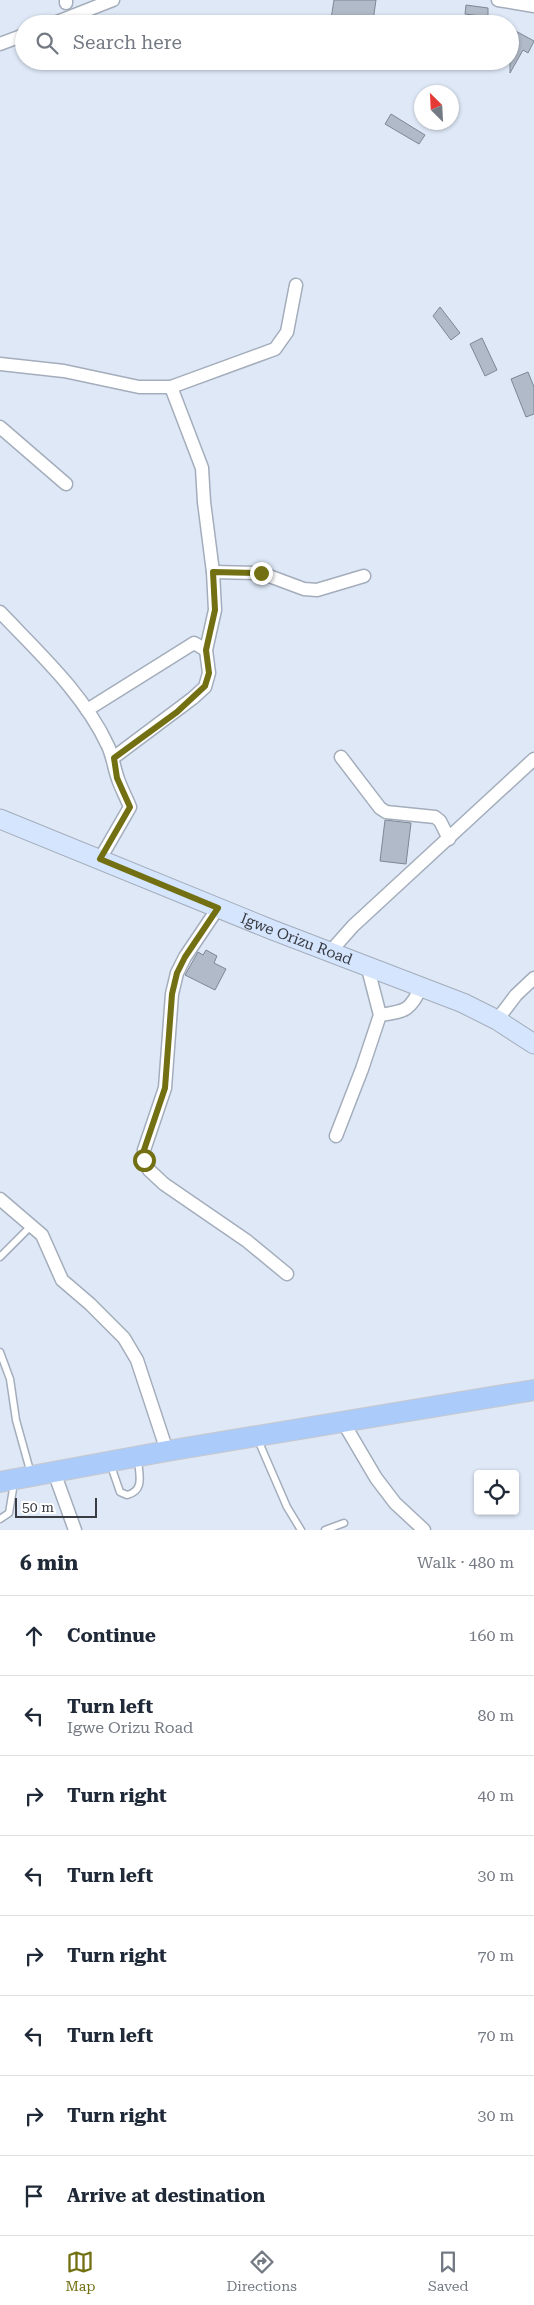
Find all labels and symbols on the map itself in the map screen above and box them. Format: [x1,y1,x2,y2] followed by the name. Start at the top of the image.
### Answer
[414,85,459,130] north arrow
[250,562,273,585] route end
[238,909,355,969] street label: Igwe Orizu Road
[133,1149,156,1172] route start
[15,1495,98,1518] scale bar

